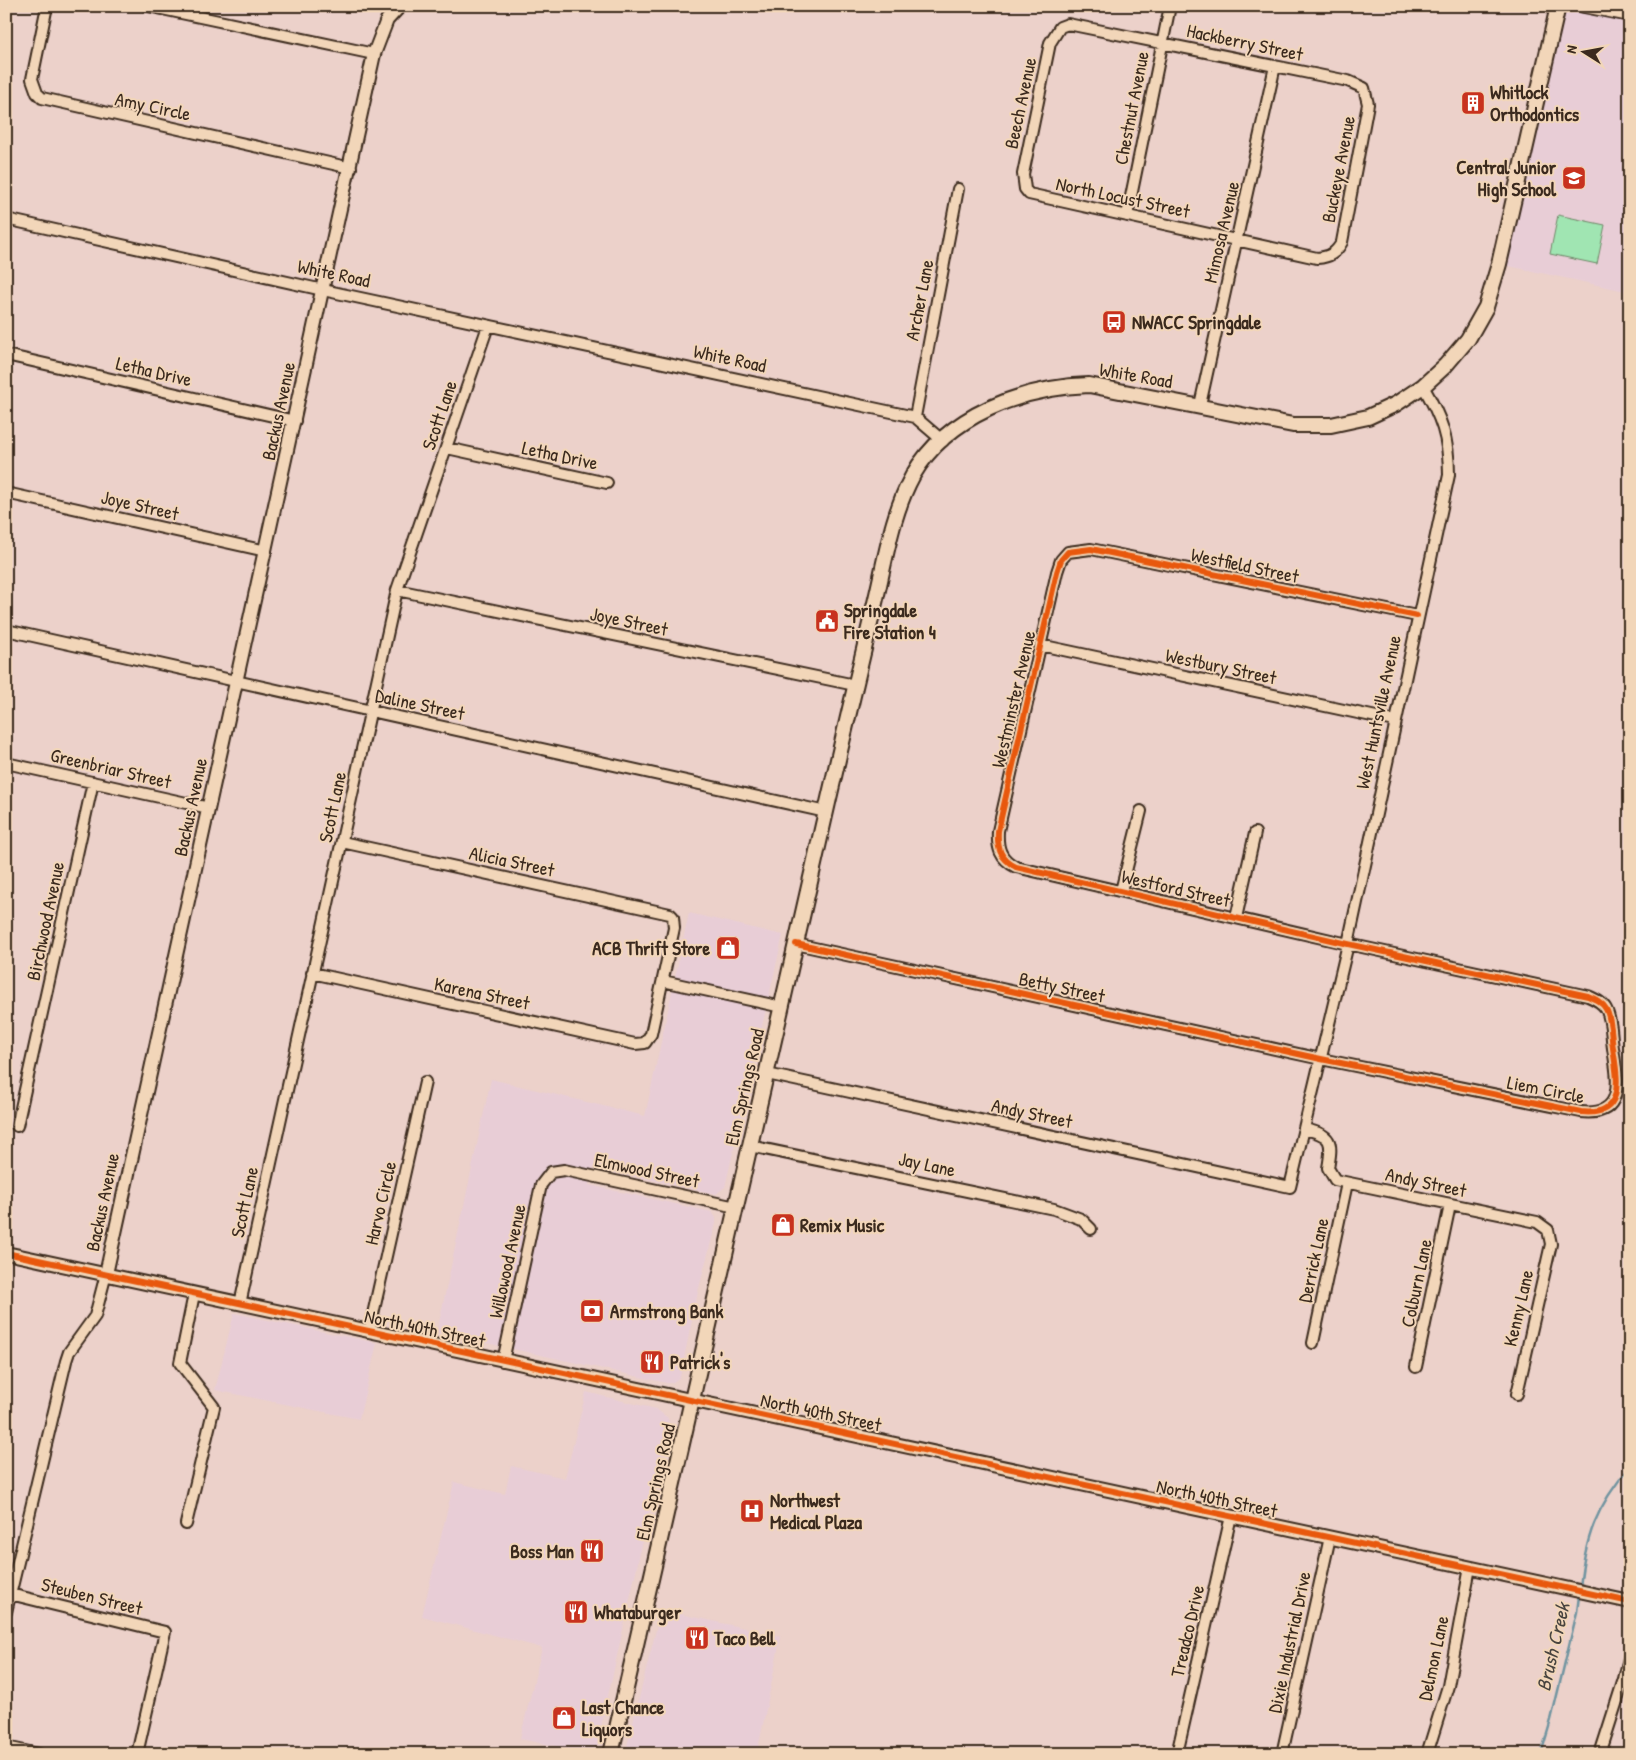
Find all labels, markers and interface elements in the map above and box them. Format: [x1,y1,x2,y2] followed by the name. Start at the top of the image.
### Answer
[1184,17,1306,67] street label: Hackberry Street
[1558,28,1608,78] north arrow
[1561,43,1581,55] text: N
[1107,49,1155,167] street label: Chestnut Avenue
[998,55,1042,151] street label: Beech Avenue
[1490,79,1580,127] place label: Whitlock Orthodontics
[113,85,194,127] street label: Amy Circle
[1460,90,1486,116] building icon: Whitlock Orthodontics
[1315,113,1361,225] street label: Buckeye Avenue
[1456,154,1557,203] place label: Central Junior High School
[1561,165,1587,191] school or university icon: Central Junior High School
[1054,170,1193,224] street label: North Locust Street
[1197,178,1245,285] street label: Mimosa Avenue
[295,253,373,293] street label: White Road
[898,257,940,343] street label: Archer Lane
[1101,309,1127,335] bus stop icon: NWACC Springdale
[1132,309,1262,336] place label: NWACC Springdale
[691,338,769,378] street label: White Road
[114,350,195,392] street label: Letha Drive
[1098,356,1175,394] street label: White Road
[255,359,301,463] street label: Backus Avenue
[415,376,463,453] street label: Scott Lane
[520,434,601,476] street label: Letha Drive
[99,483,182,527] street label: Joye Street
[1189,541,1302,589] street label: Westfield Street
[843,597,936,645] place label: Springdale Fire Station 4
[588,600,671,642] street label: Joye Street
[814,608,840,634] public building icon: Springdale Fire Station 4
[985,627,1042,770] street label: Westminster Avenue
[1349,632,1407,791] street label: West Huntsville Avenue
[1163,642,1279,691] street label: Westbury Street
[373,682,467,726] street label: Daline Street
[48,742,174,795] street label: Greenbriar Street
[167,755,213,859] street label: Backus Avenue
[312,769,352,845] street label: Scott Lane
[467,839,557,883] street label: Alicia Street
[20,859,70,983] street label: Birchwood Avenue
[1119,863,1233,913] street label: Westford Street
[592,935,710,961] place label: ACB Thrift Store
[715,935,741,961] shop icon: ACB Thrift Store
[1017,965,1108,1009] street label: Betty Street
[432,970,533,1016] street label: Karena Street
[718,1026,770,1148] street label: Elm Springs Road
[1505,1069,1587,1109] street label: Liem Circle
[989,1092,1075,1134] street label: Andy Street
[896,1145,958,1183] street label: Jay Lane
[592,1146,702,1194] street label: Elmwood Street
[79,1150,125,1254] street label: Backus Avenue
[358,1158,402,1247] street label: Harvo Circle
[1383,1161,1469,1203] street label: Andy Street
[224,1164,264,1240] street label: Scott Lane
[482,1201,532,1320] street label: Willowood Avenue
[770,1212,796,1238] shop icon: Remix Music
[800,1212,885,1238] place label: Remix Music
[1291,1215,1335,1305] street label: Derrick Lane
[1394,1236,1438,1329] street label: Colburn Lane
[1497,1267,1540,1349] street label: Kenny Lane
[579,1298,605,1324] bank icon: Armstrong Bank
[610,1298,723,1325] place label: Armstrong Bank
[362,1303,488,1354] street label: North 40th Street
[639,1349,665,1375] restaurant icon: Patrick's
[670,1349,731,1375] place label: Patrick's
[758,1387,884,1438] street label: North 40th Street
[629,1421,681,1543] street label: Elm Springs Road
[1154,1473,1280,1524] street label: North 40th Street
[770,1487,863,1535] place label: Northwest Medical Plaza
[739,1498,765,1524] hospital icon: Northwest Medical Plaza
[510,1538,574,1564] place label: Boss Man
[579,1538,605,1564] restaurant icon: Boss Man
[1261,1568,1317,1715] street label: Dixie Industrial Drive
[39,1571,146,1621] street label: Steuben Street
[1164,1582,1210,1680] street label: Treadco Drive
[563,1599,589,1625] restaurant icon: Whataburger
[594,1599,682,1626] place label: Whataburger
[1529,1599,1576,1693] water label: Brush Creek
[1411,1613,1455,1703] street label: Delmon Lane
[684,1625,710,1651] restaurant icon: Taco Bell
[713,1625,776,1651] place label: Taco Bell
[582,1694,665,1743] place label: Last Chance Liquors
[551,1705,577,1731] shop icon: Last Chance Liquors

